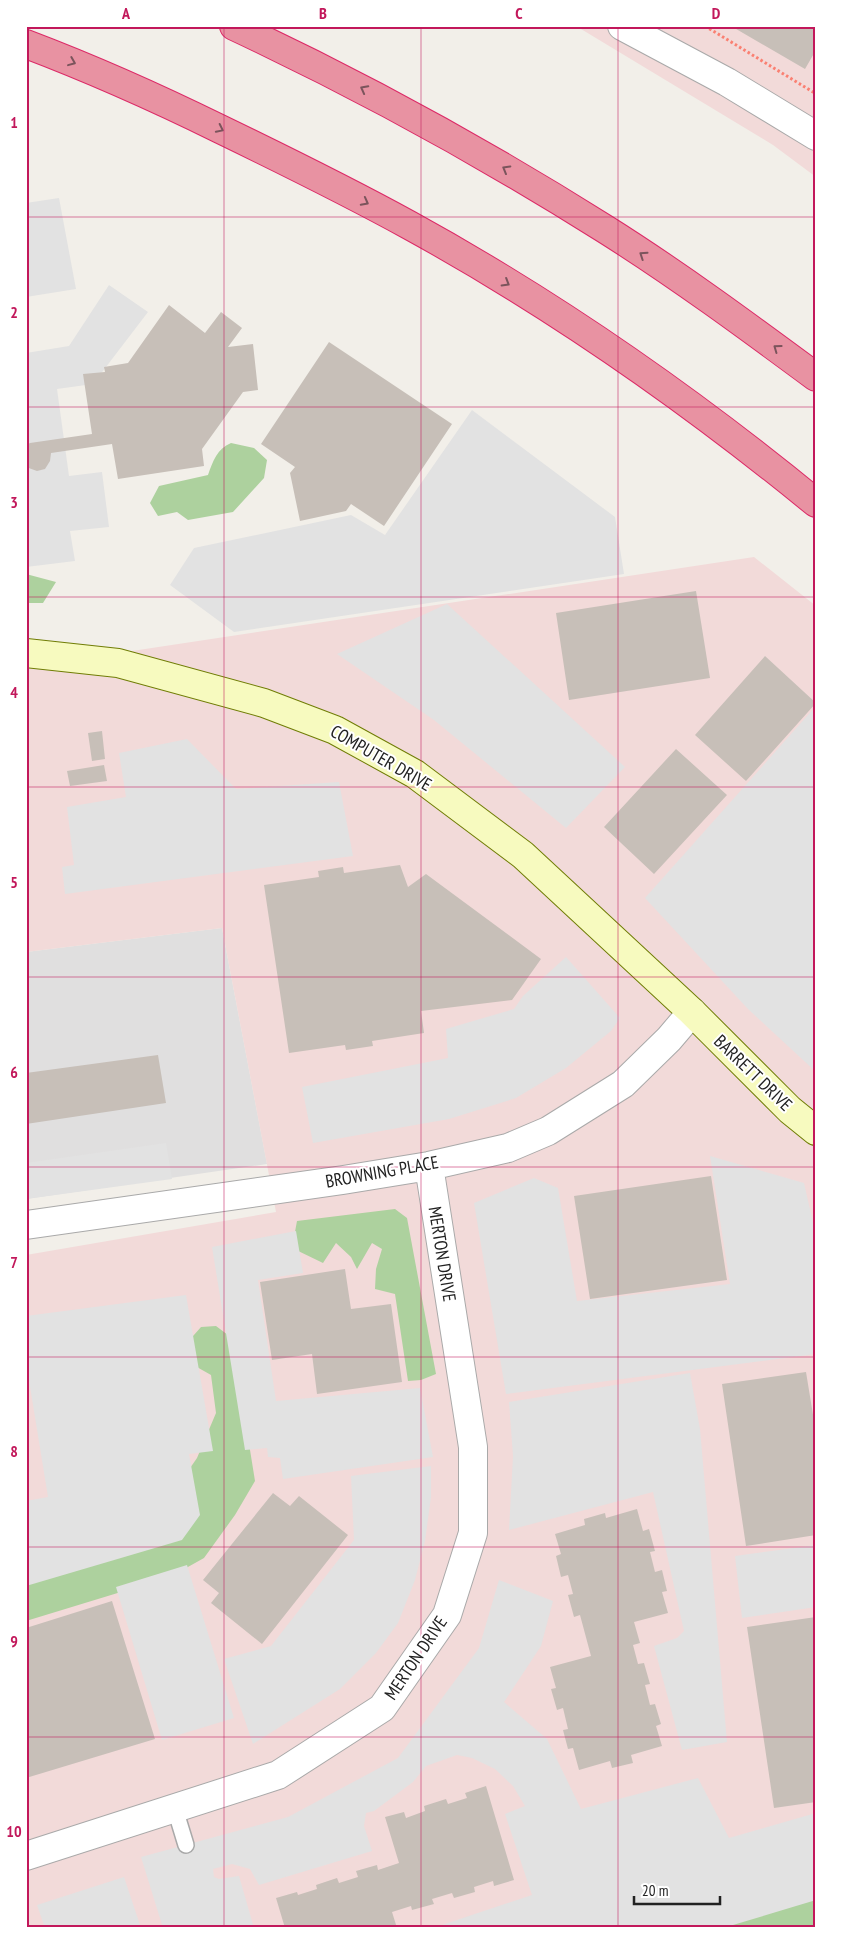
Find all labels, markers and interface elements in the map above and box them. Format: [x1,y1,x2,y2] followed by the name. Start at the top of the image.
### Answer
[121,3,131,23] text: A
[319,3,327,23] text: B
[515,3,523,23] text: C
[712,3,721,23] text: D
[67,56,75,66] one-way arrow
[360,85,369,95] one-way arrow
[10,112,18,132] text: 1
[214,122,223,132] one-way arrow
[502,165,511,175] one-way arrow
[359,195,368,205] one-way arrow
[640,252,649,261] one-way arrow
[500,276,509,286] one-way arrow
[10,302,18,322] text: 2
[773,345,782,354] one-way arrow
[10,492,18,512] text: 3
[10,682,18,702] text: 4
[326,719,436,796] street label: COMPUTER DRIVE
[10,872,18,892] text: 5
[709,1030,797,1116] street label: BARRETT DRIVE
[10,1062,18,1082] text: 6
[324,1150,440,1193] street label: BROWNING PLACE
[424,1205,461,1303] street label: MERTON DRIVE
[10,1252,18,1272] text: 7
[10,1441,18,1461] text: 8
[379,1611,452,1704] street label: MERTON DRIVE
[10,1631,18,1651] text: 9
[6,1821,22,1841] text: 10
[634,1874,721,1906] scale bar
[642,1881,668,1900] text: 20 m

